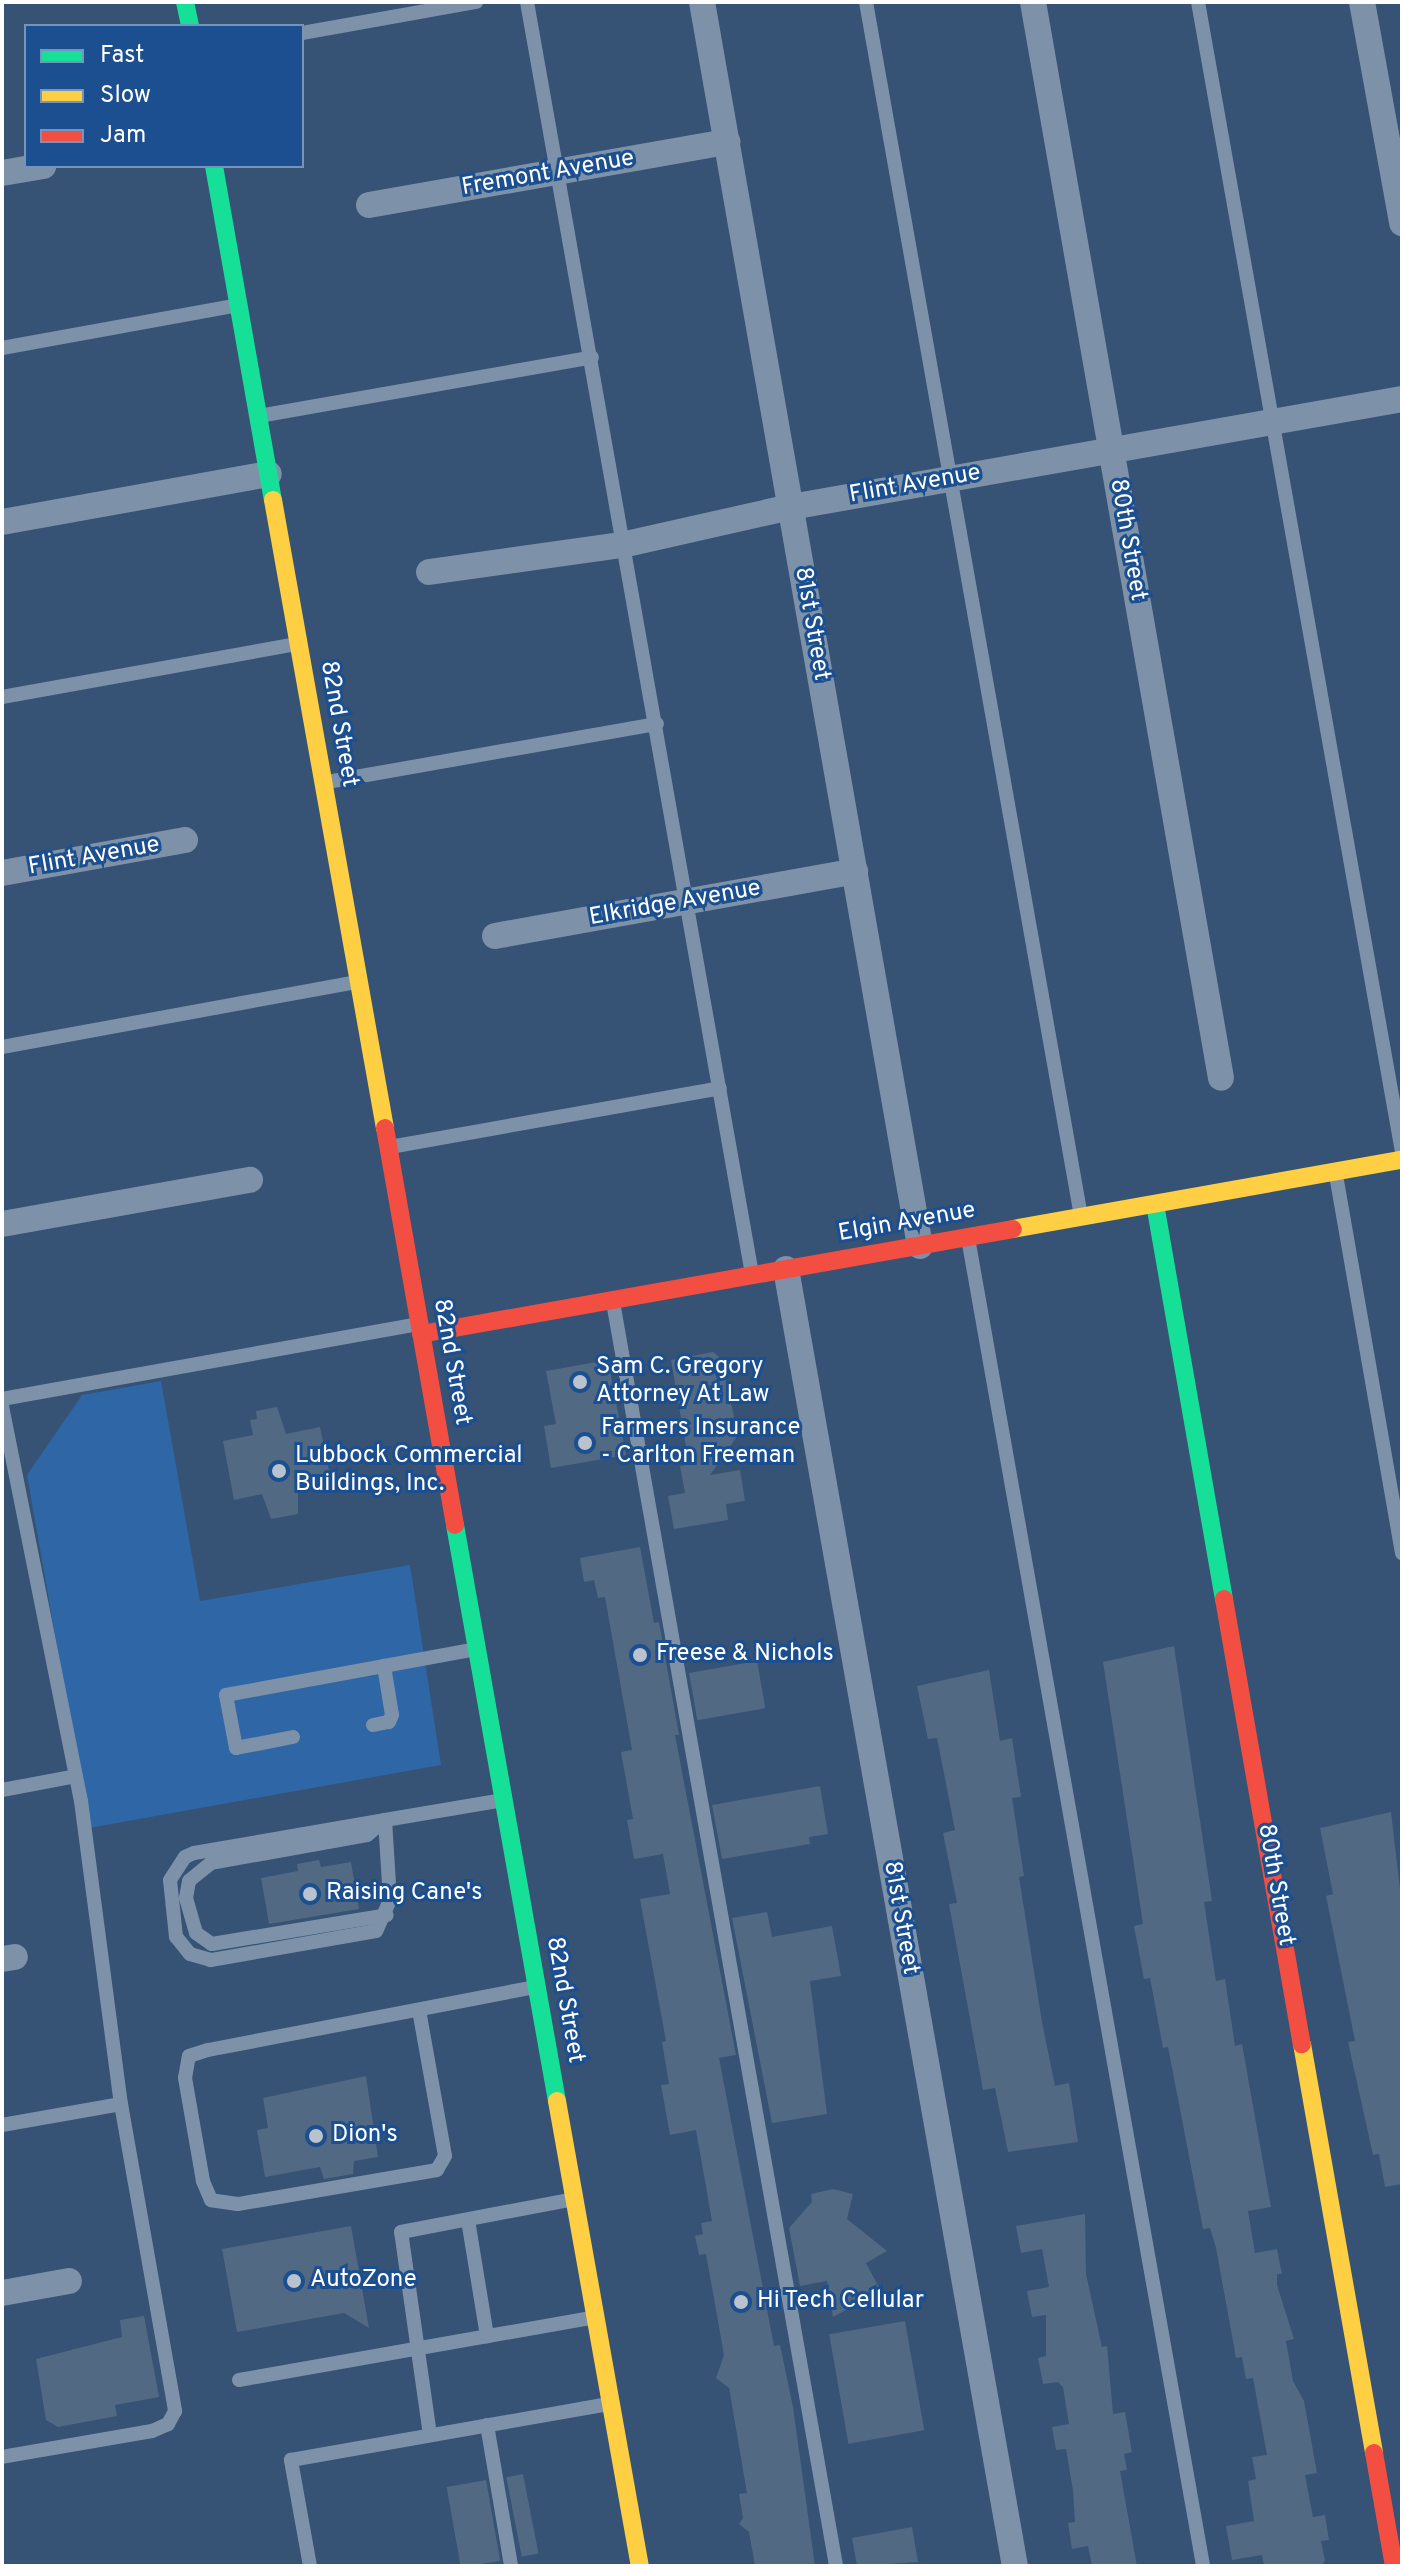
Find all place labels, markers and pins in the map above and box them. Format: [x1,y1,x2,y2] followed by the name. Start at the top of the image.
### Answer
[596,1354,770,1410] place label: Sam C. Gregory Attorney At Law
[571,1373,589,1391] marker: Sam C. Gregory Attorney At Law
[601,1415,800,1471] place label: Farmers Insurance - Carlton Freeman
[576,1434,594,1452] marker: Farmers Insurance - Carlton Freeman
[295,1443,523,1499] place label: Lubbock Commercial Buildings, Inc.
[270,1462,288,1480] marker: Lubbock Commercial Buildings, Inc.
[656,1641,834,1669] place label: Freese & Nichols
[631,1646,649,1664] marker: Freese & Nichols
[326,1880,482,1908] place label: Raising Cane's
[301,1885,319,1903] marker: Raising Cane's
[332,2122,398,2150] place label: Dion's
[307,2127,325,2145] marker: Dion's
[310,2267,417,2295] place label: AutoZone
[285,2272,303,2290] marker: AutoZone
[757,2288,925,2316] place label: Hi Tech Cellular
[732,2293,750,2311] marker: Hi Tech Cellular

